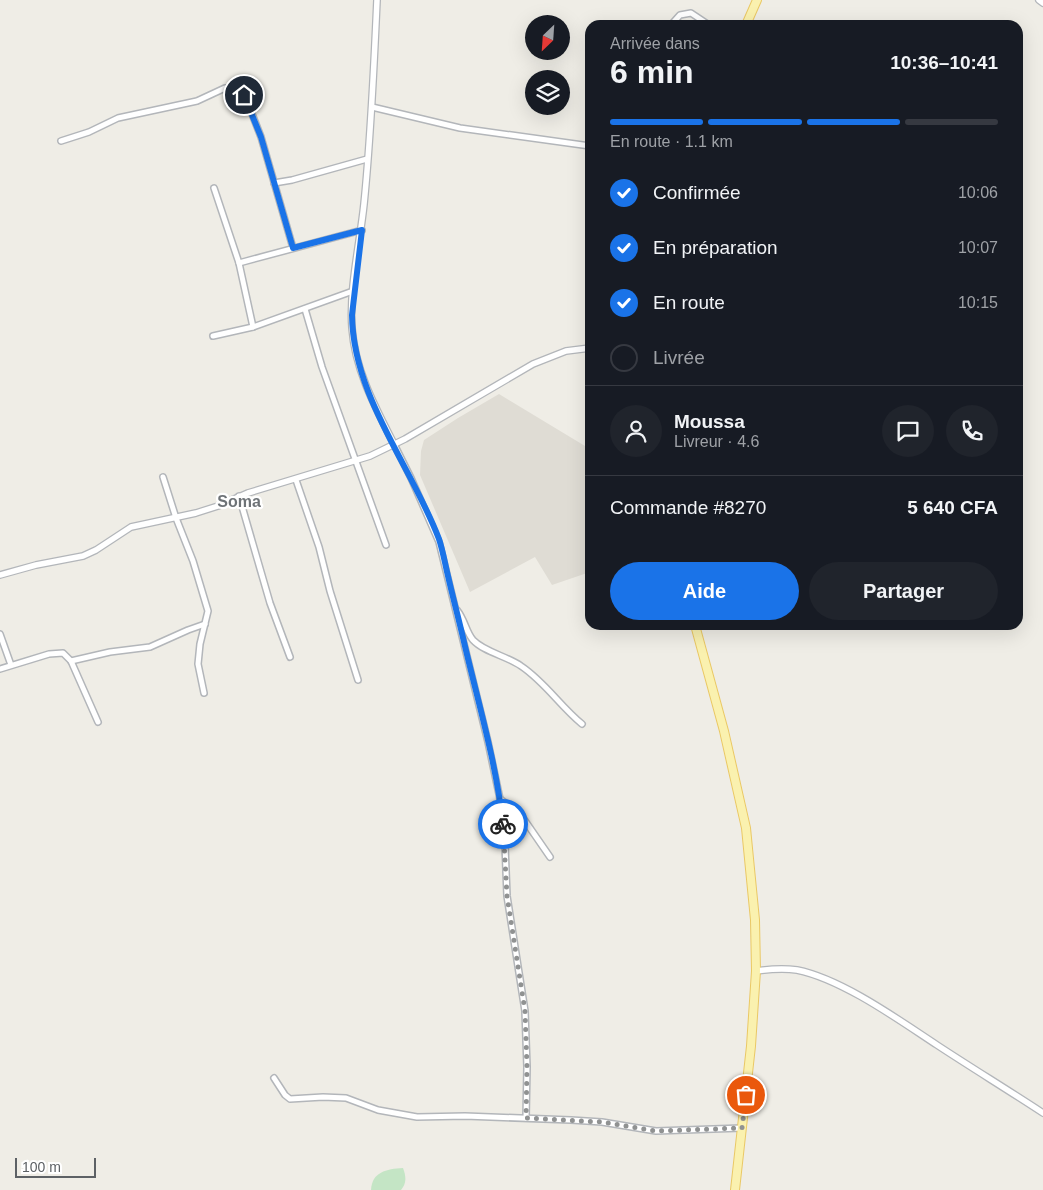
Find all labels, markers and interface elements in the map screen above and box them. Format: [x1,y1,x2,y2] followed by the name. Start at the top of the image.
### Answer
[525,15,570,60] north arrow
[525,15,570,115] map controls
[610,35,700,52] text: Arrivée dans
[890,52,998,73] text: 10:36–10:41
[610,54,694,90] text: 6 min
[525,70,570,115] button: layers
[223,74,265,116] pin
[230,81,258,109] icon: home
[610,133,733,150] text: En route · 1.1 km
[610,179,638,207] icon: check
[653,182,741,203] text: Confirmée
[958,184,998,201] text: 10:06
[610,234,638,262] icon: check
[653,237,778,258] text: En préparation
[958,239,998,256] text: 10:07
[610,289,638,317] icon: check
[653,292,725,313] text: En route
[958,294,998,311] text: 10:15
[653,347,705,368] text: Livrée
[610,405,662,457] button: person
[882,405,934,457] button: chat
[946,405,998,457] button: phone
[674,411,745,432] text: Moussa
[674,433,759,450] text: Livreur · 4.6
[217,493,261,510] district label: Soma
[610,497,766,518] text: Commande #8270
[907,497,998,518] text: 5 640 CFA
[610,562,799,620] button: Aide
[809,562,998,620] button: Partager
[478,799,528,849] courier
[489,810,517,838] icon: bike
[725,1074,767,1116] pin
[732,1081,760,1109] icon: bag
[15,1155,96,1178] scale bar
[22,1159,61,1175] text: 100 m

